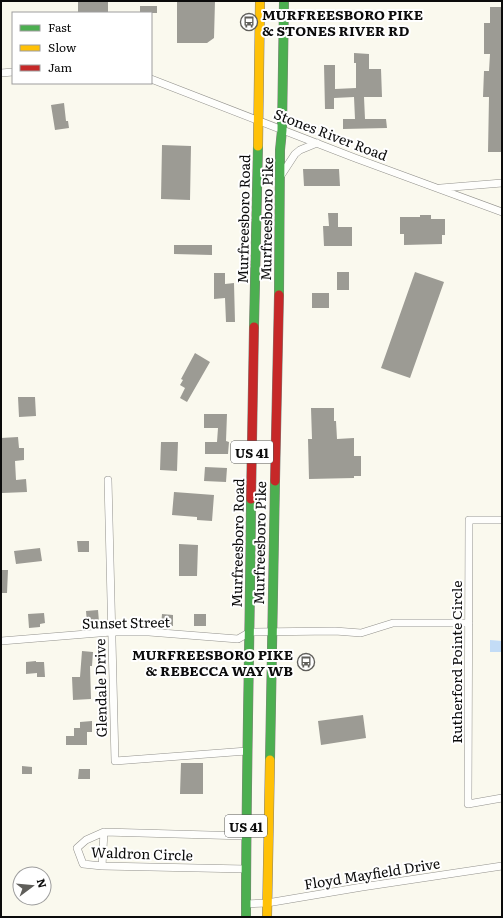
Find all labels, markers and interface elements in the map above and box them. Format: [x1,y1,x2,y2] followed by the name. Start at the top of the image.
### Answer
[262,4,423,40] place label: MURFREESBORO PIKE & STONES RIVER RD
[12,12,152,84] legend
[239,12,259,32] bus stop icon: MURFREESBORO PIKE & STONES RIVER RD
[48,18,72,36] text: Fast
[48,38,77,56] text: Slow
[48,58,73,76] text: Jam
[271,103,391,165] street label: Stones River Road
[232,154,254,284] street label: Murfreesboro Road
[255,157,277,281] street label: Murfreesboro Pike
[231,441,273,463] road number: US 41
[226,478,248,608] street label: Murfreesboro Road
[248,481,270,605] street label: Murfreesboro Pike
[446,580,466,744] street label: Rutherford Pointe Circle
[82,611,171,633] street label: Sunset Street
[89,638,111,738] street label: Glendale Drive
[132,644,293,680] place label: MURFREESBORO PIKE & REBECCA WAY WB
[296,652,316,672] bus stop icon: MURFREESBORO PIKE & REBECCA WAY WB
[225,815,267,837] road number: US 41
[91,841,193,865] street label: Waldron Circle
[303,852,441,894] street label: Floyd Mayfield Drive
[12,866,52,906] north arrow
[34,876,52,890] text: N

